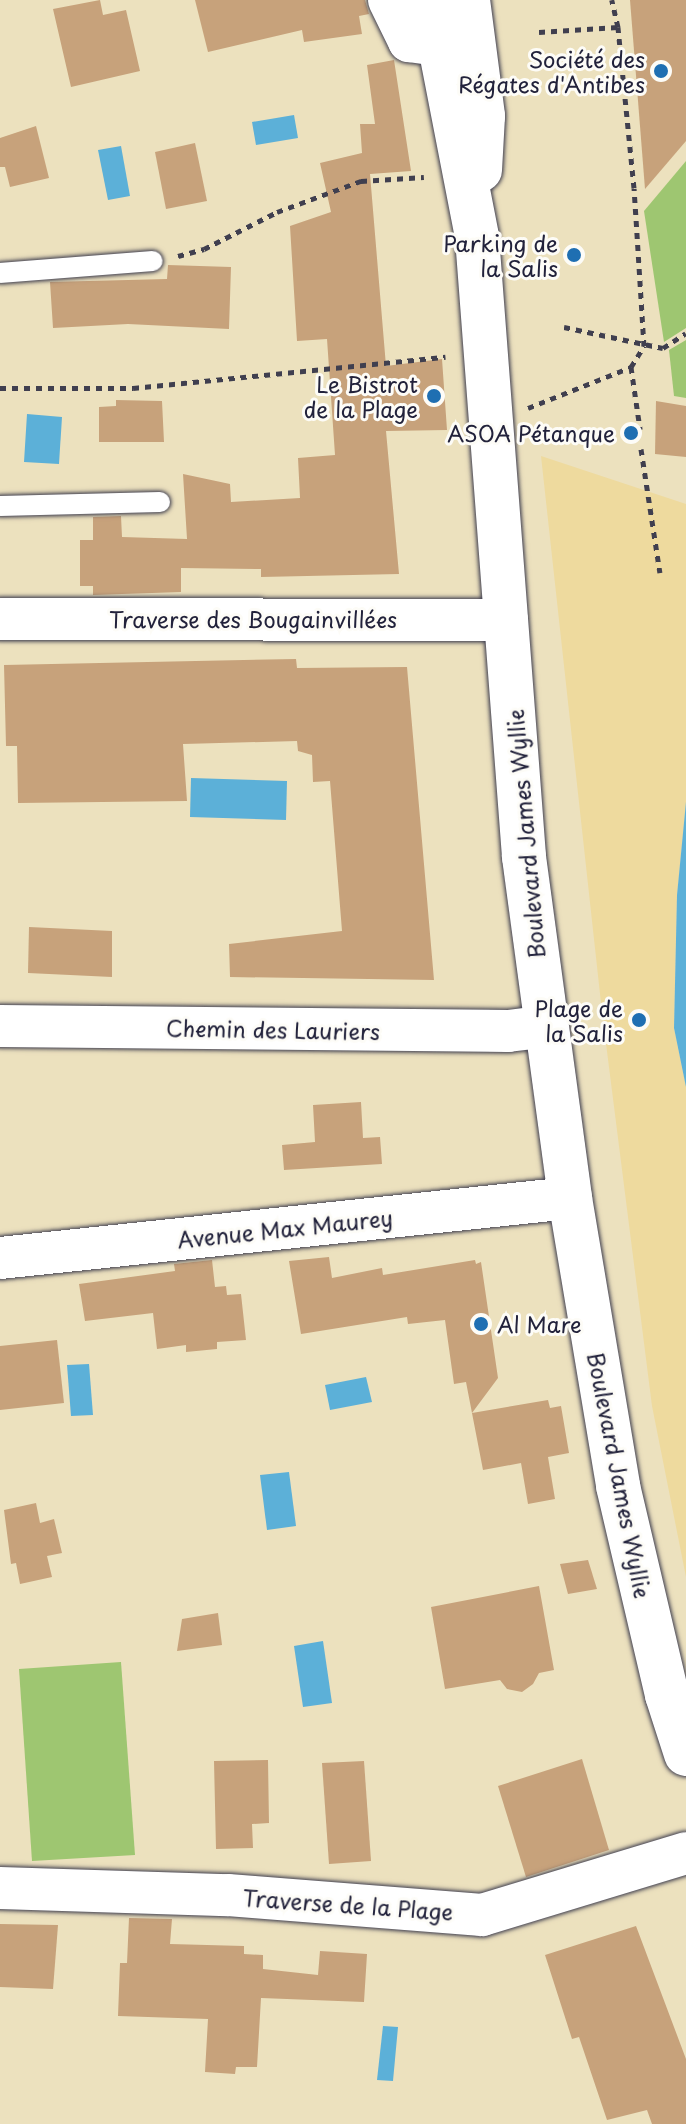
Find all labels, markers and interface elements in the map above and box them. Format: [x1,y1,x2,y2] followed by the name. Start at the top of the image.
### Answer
[458,45,645,96] place label: Société des Régates d'Antibes
[652,62,670,80] marker: Société des Régates d'Antibes
[444,229,558,280] place label: Parking de la Salis
[565,246,583,264] marker: Parking de la Salis
[303,370,418,422] place label: Le Bistrot de la Plage
[425,387,443,405] marker: Le Bistrot de la Plage
[447,420,615,446] place label: ASOA Pétanque
[622,424,640,442] marker: ASOA Pétanque
[108,606,398,632] street label: Traverse des Bougainvillées
[501,707,549,961] street label: Boulevard James Wyllie
[535,994,623,1046] place label: Plage de la Salis
[630,1011,648,1029] marker: Plage de la Salis
[166,1014,380,1044] street label: Chemin des Lauriers
[176,1204,394,1252] street label: Avenue Max Maurey
[497,1311,583,1337] place label: Al Mare
[472,1315,490,1333] marker: Al Mare
[583,1349,657,1601] street label: Boulevard James Wyllie
[240,1883,456,1925] street label: Traverse de la Plage

